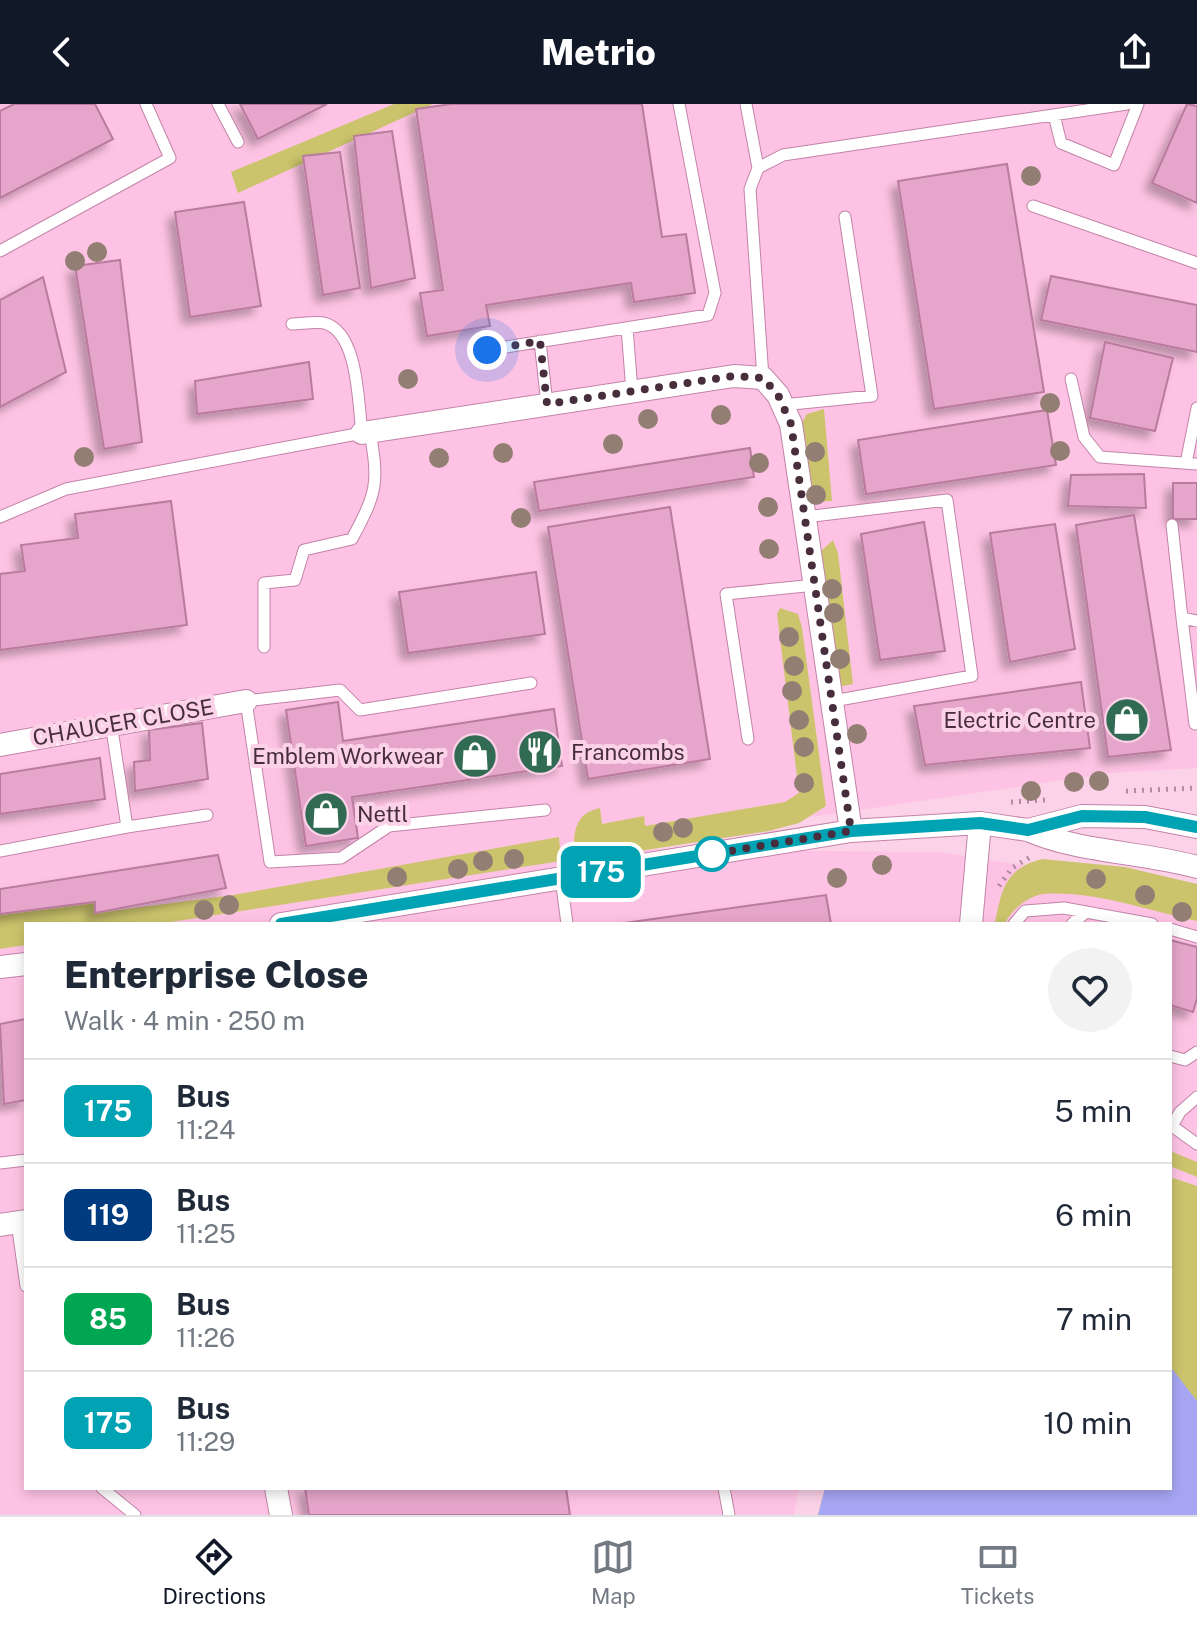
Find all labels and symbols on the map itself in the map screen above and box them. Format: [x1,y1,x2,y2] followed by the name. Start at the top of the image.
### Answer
[467,330,507,370] your location
[31,693,215,751] street label: CHAUCER CLOSE
[1103,696,1151,744] shop icon: Electric Centre
[944,707,1096,733] place label: Electric Centre
[516,728,564,776] restaurant icon: Francombs
[451,732,499,780] shop icon: Emblem Workwear
[571,739,685,765] place label: Francombs
[252,743,444,769] place label: Emblem Workwear
[302,790,350,838] shop icon: Nettl
[357,801,408,827] place label: Nettl
[695,837,729,871] unlabelled marker
[555,846,647,898] line badge: 175

